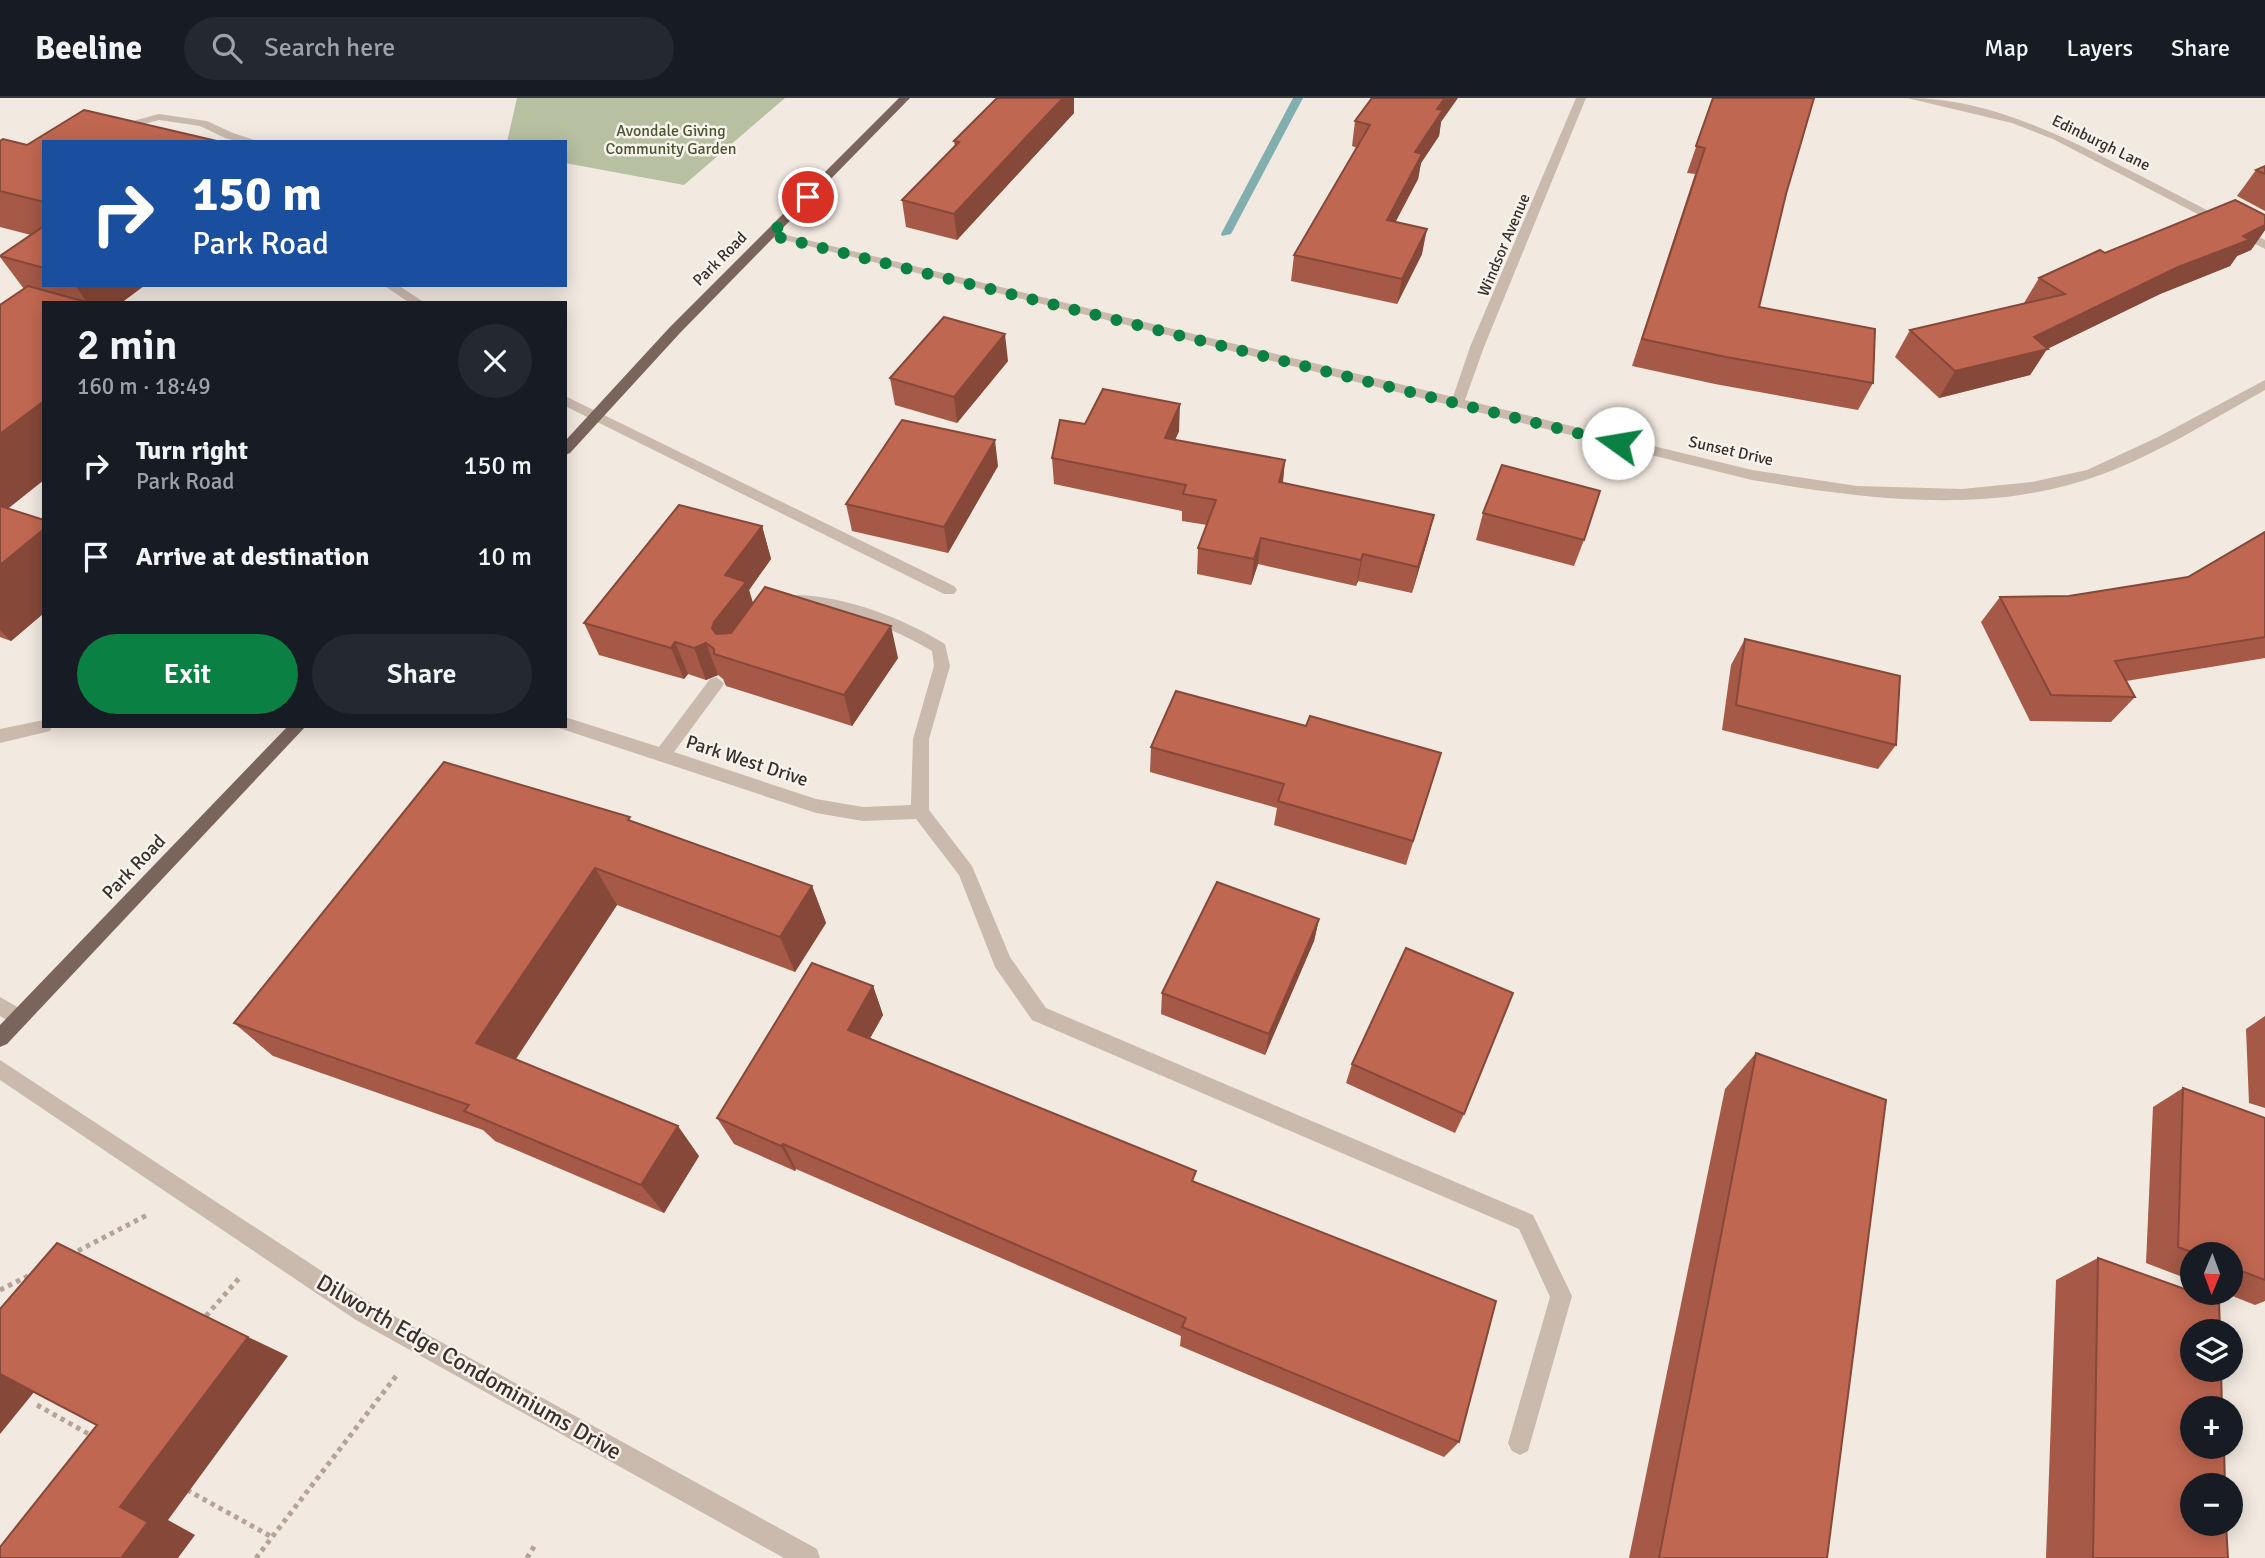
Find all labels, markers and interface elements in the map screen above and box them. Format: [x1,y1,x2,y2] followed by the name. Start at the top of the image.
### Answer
[184,17,674,80] search box
[35,28,142,69] text: Beeline
[208,29,246,67] icon: search
[264,32,395,64] text: Search here
[1984,33,2029,63] text: Map
[2067,33,2133,63] text: Layers
[2171,33,2230,63] text: Share
[2049,111,2153,175] street label: Edinburgh Lane
[605,121,737,159] park label: Avondale Giving Community Garden
[192,164,322,224] text: 150 m
[778,167,838,227] pin
[77,168,168,259] icon: right
[789,178,827,216] icon: arrive
[1473,191,1535,299] street label: Windsor Avenue
[192,224,329,263] text: Park Road
[689,228,751,290] street label: Park Road
[77,320,178,371] text: 2 min
[458,324,532,398] button: close
[77,372,211,401] text: 160 m · 18:49
[1581,406,1655,480] position arrow
[1687,432,1775,470] street label: Sunset Drive
[136,435,248,467] text: Turn right
[77,447,115,485] icon: right
[463,450,532,482] text: 150 m
[136,467,235,496] text: Park Road
[77,538,115,576] icon: arrive
[136,541,369,573] text: Arrive at destination
[477,541,532,573] text: 10 m
[77,634,298,714] button: Exit
[312,634,532,714] button: Share
[683,730,811,792] street label: Park West Drive
[97,829,171,905] street label: Park Road
[2180,1242,2244,1306] north arrow
[2180,1242,2243,1536] map controls
[311,1268,627,1466] street label: Dilworth Edge Condominiums Drive
[2180,1319,2243,1382] button: layers
[2180,1396,2243,1459] button: +
[2180,1473,2243,1536] button: −

